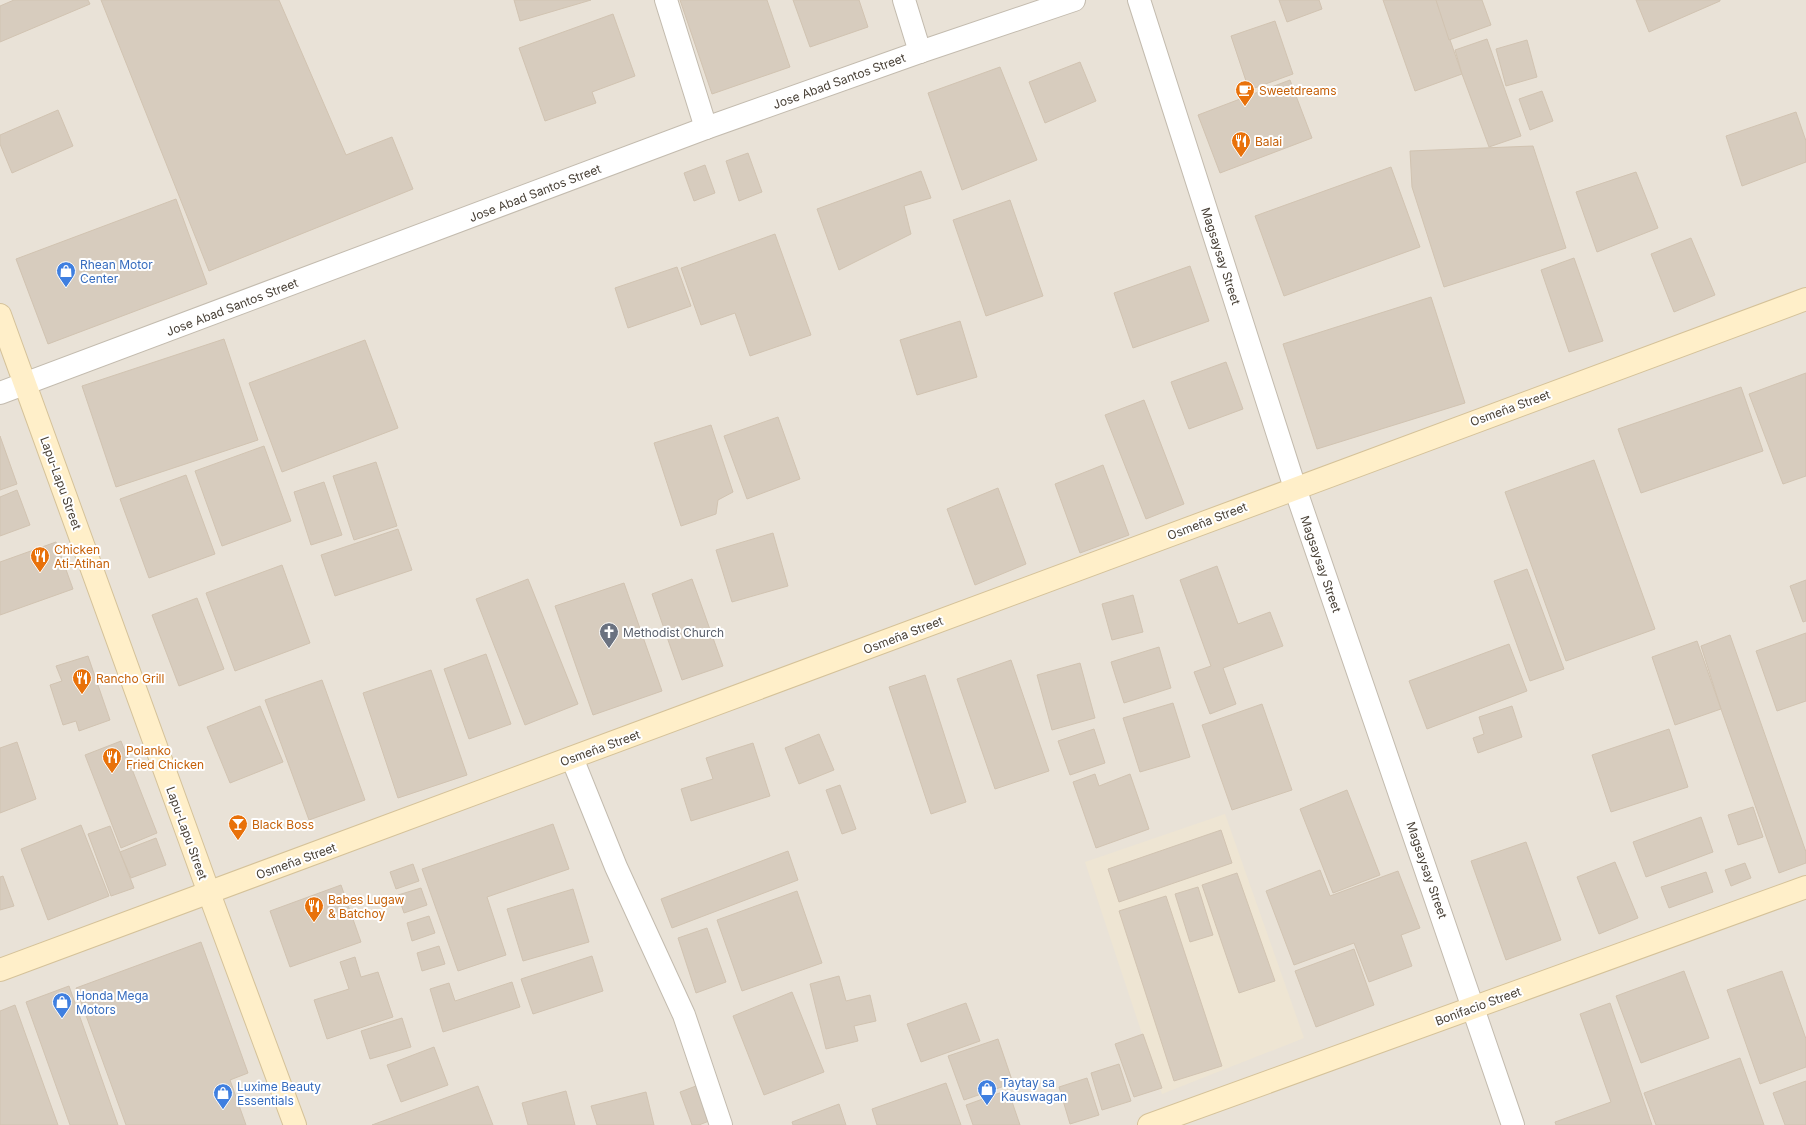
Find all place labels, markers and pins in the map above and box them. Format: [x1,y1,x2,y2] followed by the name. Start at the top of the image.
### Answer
[1234,79,1256,107] cafe icon: Sweetdreams
[1259,83,1336,98] place label: Sweetdreams
[1230,130,1252,158] restaurant icon: Balai
[1255,134,1282,149] place label: Balai
[80,257,153,286] place label: Rhean Motor Center
[55,260,77,288] shop icon: Rhean Motor Center
[54,542,110,571] place label: Chicken Ati-Atihan
[29,545,51,573] restaurant icon: Chicken Ati-Atihan
[598,621,620,649] church icon: Methodist Church
[623,625,724,640] place label: Methodist Church
[71,667,93,695] restaurant icon: Rancho Grill
[96,671,164,686] place label: Rancho Grill
[126,743,204,772] place label: Polanko Fried Chicken
[101,746,123,774] restaurant icon: Polanko Fried Chicken
[227,813,249,841] bar icon: Black Boss
[252,817,314,832] place label: Black Boss
[328,892,405,921] place label: Babes Lugaw & Batchoy
[303,895,325,923] restaurant icon: Babes Lugaw & Batchoy
[76,988,149,1017] place label: Honda Mega Motors
[51,991,73,1019] shop icon: Honda Mega Motors
[1001,1075,1067,1104] place label: Taytay sa Kauswagan
[976,1078,998,1106] shop icon: Taytay sa Kauswagan
[237,1079,321,1108] place label: Luxime Beauty Essentials
[212,1082,234,1110] shop icon: Luxime Beauty Essentials

